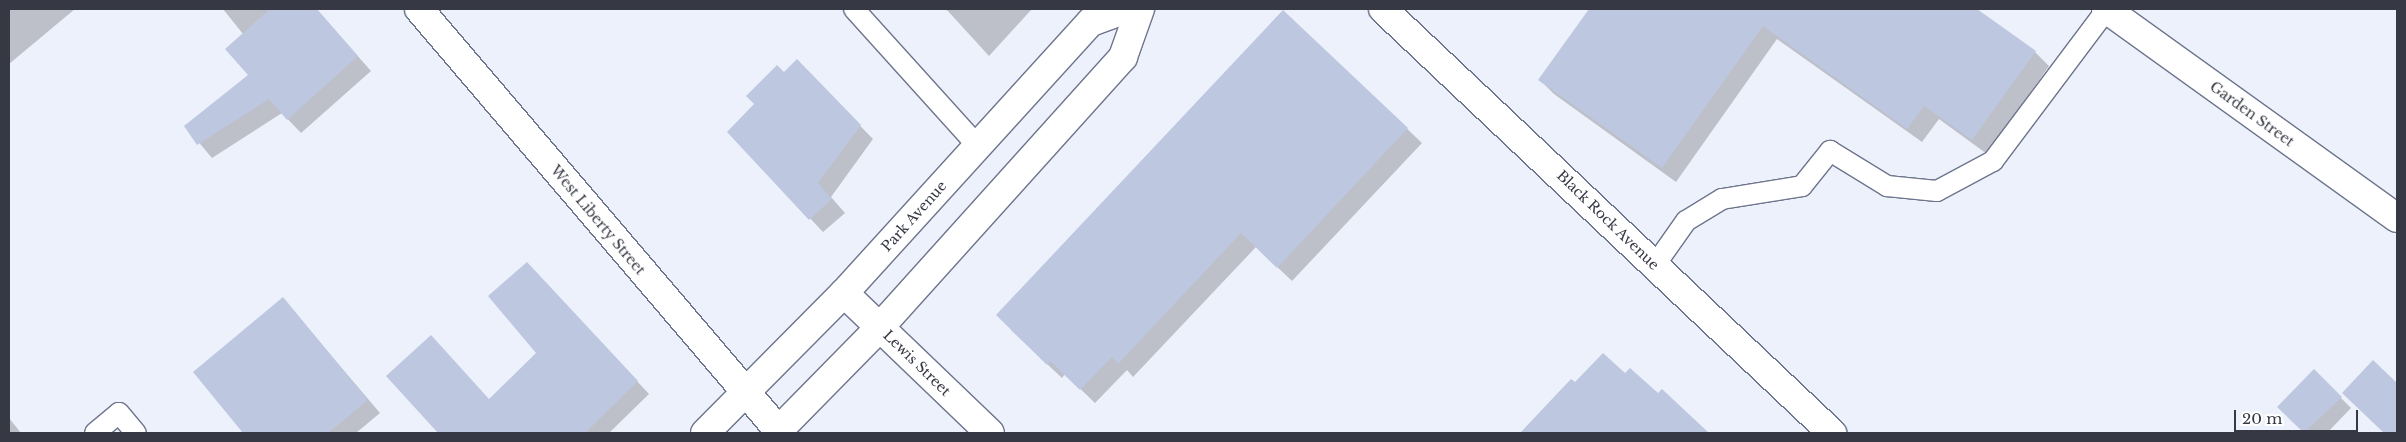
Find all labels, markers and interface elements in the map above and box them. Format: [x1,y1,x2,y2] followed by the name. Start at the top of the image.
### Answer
[2207,78,2297,150] street label: Garden Street
[547,162,649,278] street label: West Liberty Street
[1553,166,1663,274] street label: Black Rock Avenue
[878,177,950,255] street label: Park Avenue
[880,327,954,399] street label: Lewis Street
[2236,400,2360,432] scale bar
[2242,409,2282,428] text: 20 m

